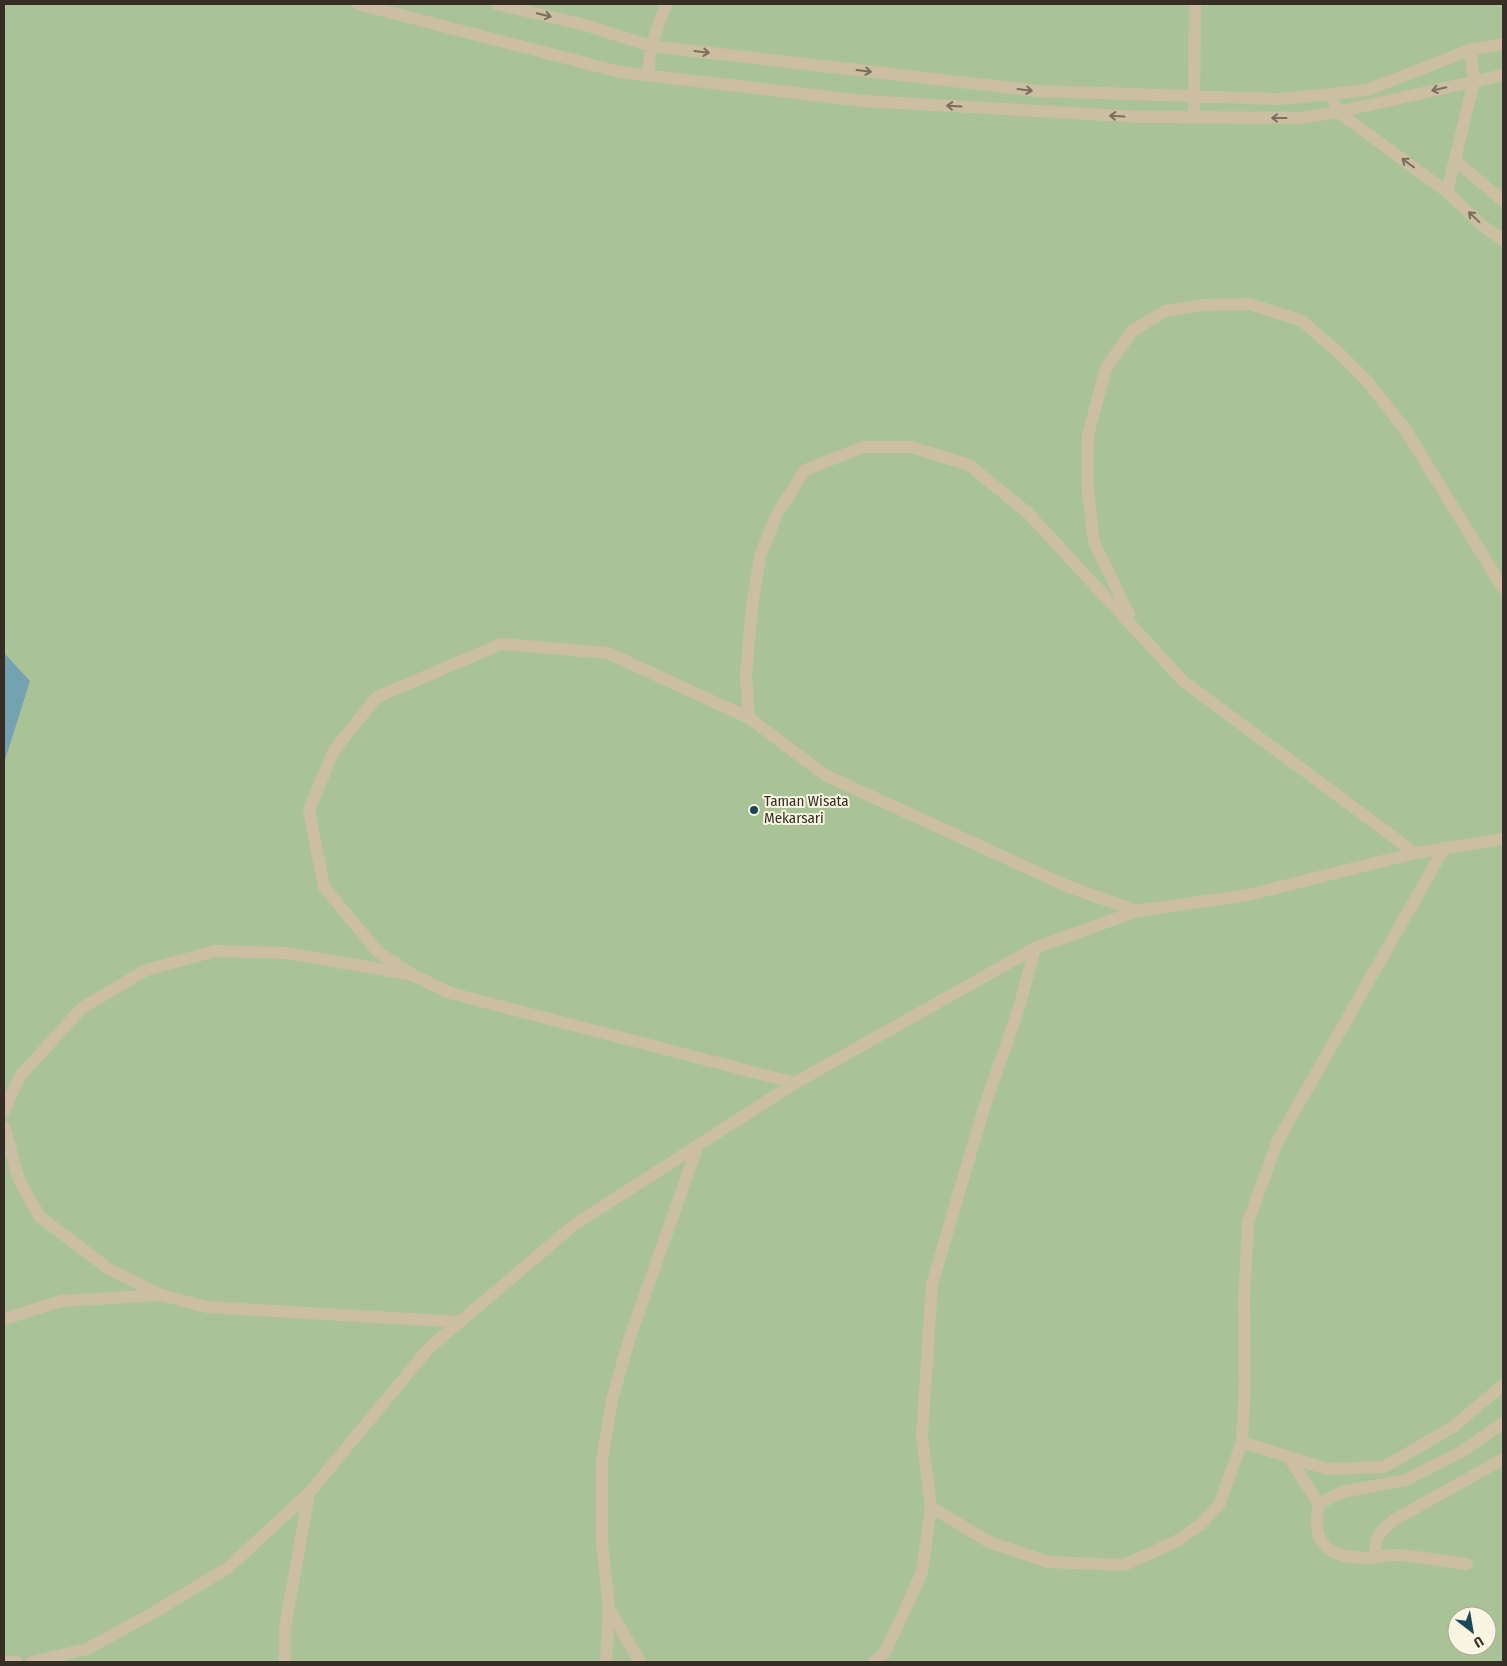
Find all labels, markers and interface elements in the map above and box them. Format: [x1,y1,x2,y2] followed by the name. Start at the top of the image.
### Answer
[536,11,552,20] one-way arrow
[694,47,710,57] one-way arrow
[855,66,871,76] one-way arrow
[1017,85,1033,95] one-way arrow
[1431,85,1447,94] one-way arrow
[947,102,963,111] one-way arrow
[1109,111,1125,120] one-way arrow
[1271,113,1288,123] one-way arrow
[1401,158,1415,168] one-way arrow
[1468,211,1480,223] one-way arrow
[764,792,849,827] place label: Taman Wisata Mekarsari
[748,804,760,816] marker: Taman Wisata Mekarsari
[1447,1606,1497,1656] north arrow
[1471,1632,1486,1651] text: U

